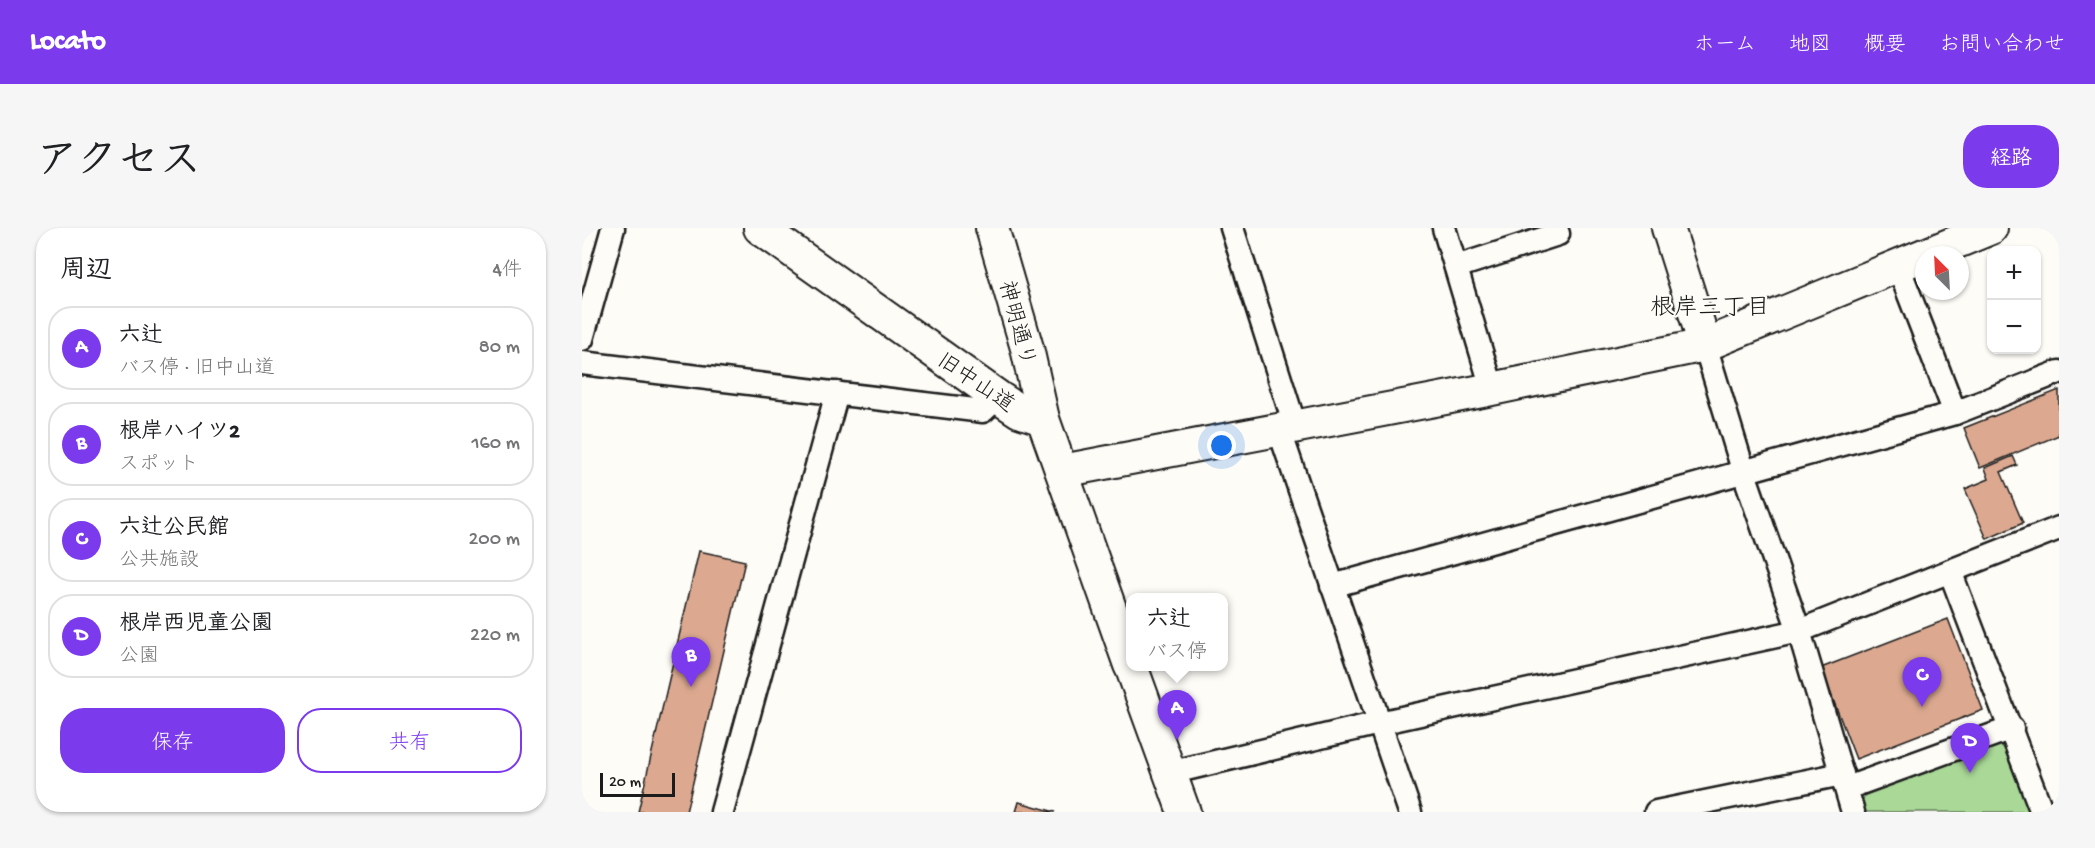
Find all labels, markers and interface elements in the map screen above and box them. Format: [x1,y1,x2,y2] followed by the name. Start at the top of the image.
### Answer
[30,26,106,59] text: Locato
[1694,34,1756,59] text: ホーム
[1789,34,1831,59] text: 地図
[1864,34,1906,59] text: 概要
[1939,34,2065,59] text: お問い合わせ
[1963,125,2059,188] button: 経路
[36,140,201,189] text: アクセス
[1915,246,1969,300] north arrow
[1987,246,2041,354] map controls
[1987,246,2041,300] button: +
[60,257,112,288] text: 周辺
[493,260,522,283] text: 4件
[991,278,1040,370] street label: 神明通り
[1650,294,1770,324] district label: 根岸三丁目
[1987,300,2041,354] button: −
[119,324,163,350] text: 六辻
[76,337,87,360] text: A
[479,337,520,360] text: 80 m
[931,347,1020,420] street label: 旧中山道
[119,358,275,381] text: バス停 · 旧中山道
[119,420,240,446] text: 根岸ハイツ2
[1207,431,1236,460] your location
[76,433,87,456] text: B
[471,433,520,456] text: 160 m
[119,454,199,477] text: スポット
[119,516,229,542] text: 六辻公民館
[76,529,87,552] text: C
[469,529,520,552] text: 200 m
[119,550,199,573] text: 公共施設
[1126,593,1228,671] popup
[1147,608,1191,634] text: 六辻
[119,612,273,638] text: 根岸西児童公園
[75,625,88,648] text: D
[470,625,520,648] text: 220 m
[672,638,710,687] pin: B
[1147,642,1207,665] text: バス停
[119,646,159,669] text: 公園
[1902,658,1942,707] pin: C
[1158,690,1196,740] pin: A
[60,708,285,773] button: 保存
[297,708,522,773] button: 共有
[1950,724,1990,773] pin: D
[600,770,675,798] scale bar
[609,774,641,793] text: 20 m

